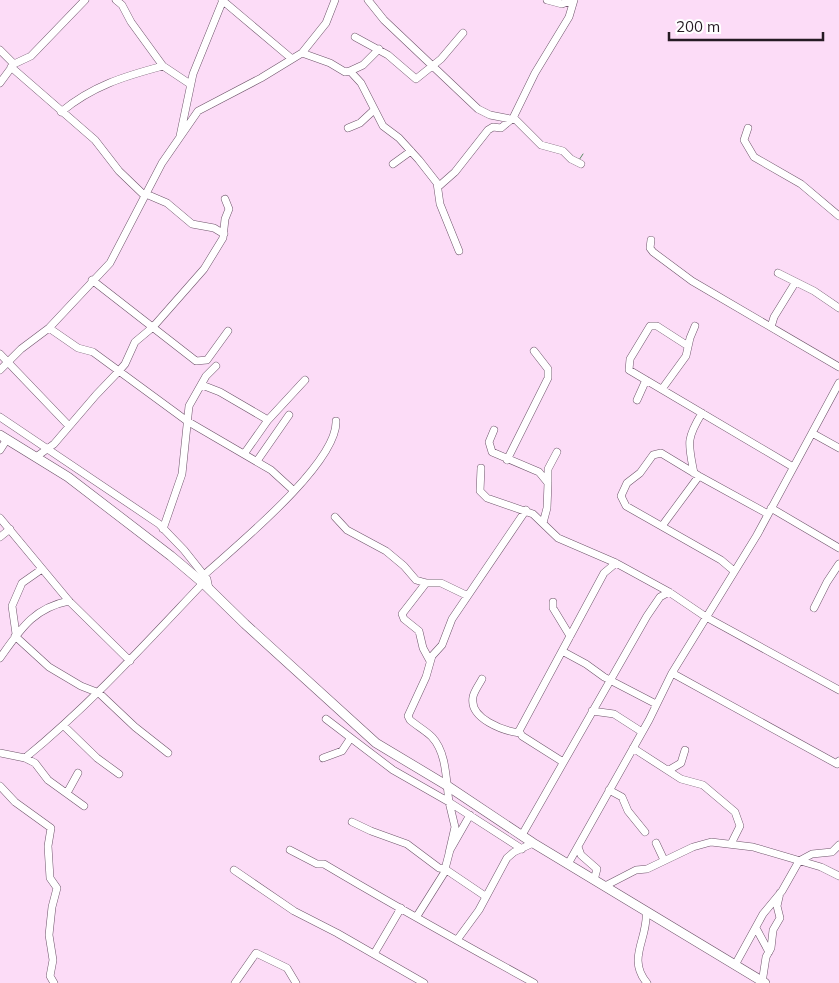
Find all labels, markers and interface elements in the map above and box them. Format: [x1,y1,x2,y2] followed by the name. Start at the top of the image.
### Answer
[669,10,823,42] scale bar
[676,17,720,36] text: 200 m

